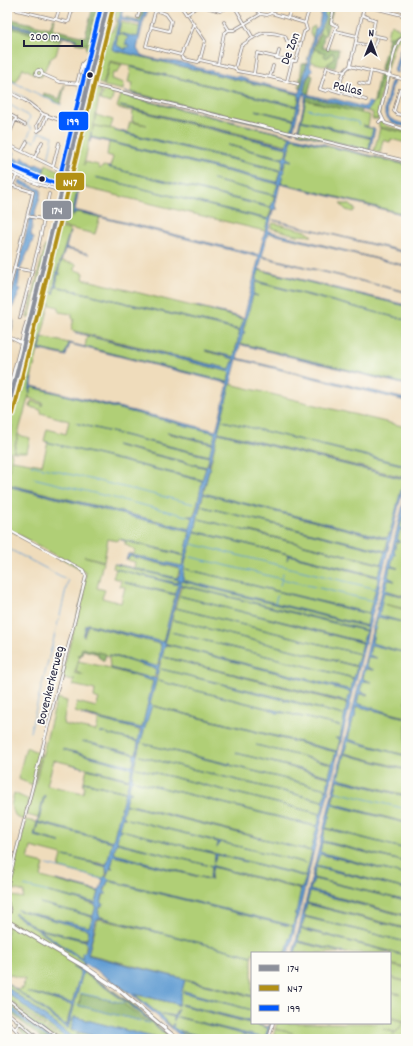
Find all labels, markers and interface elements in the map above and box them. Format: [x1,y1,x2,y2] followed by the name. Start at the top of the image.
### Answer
[24,22,82,48] scale bar
[351,22,391,62] north arrow
[368,26,375,42] text: N
[30,29,59,46] text: 200 m
[277,30,306,68] street label: De Zon
[85,70,95,80] unlabelled marker
[331,77,364,102] street label: Pallas
[58,111,89,131] line badge: 199
[67,115,79,131] text: 199
[55,172,85,191] line badge: N47
[37,174,47,184] unlabelled marker
[63,176,78,192] text: N47
[42,200,72,220] line badge: 174
[51,204,63,220] text: 174
[32,644,70,727] street label: Bovenkerkerweg
[251,952,391,1024] legend
[287,961,299,978] text: 174
[287,981,303,998] text: N47
[287,1001,301,1018] text: 199

